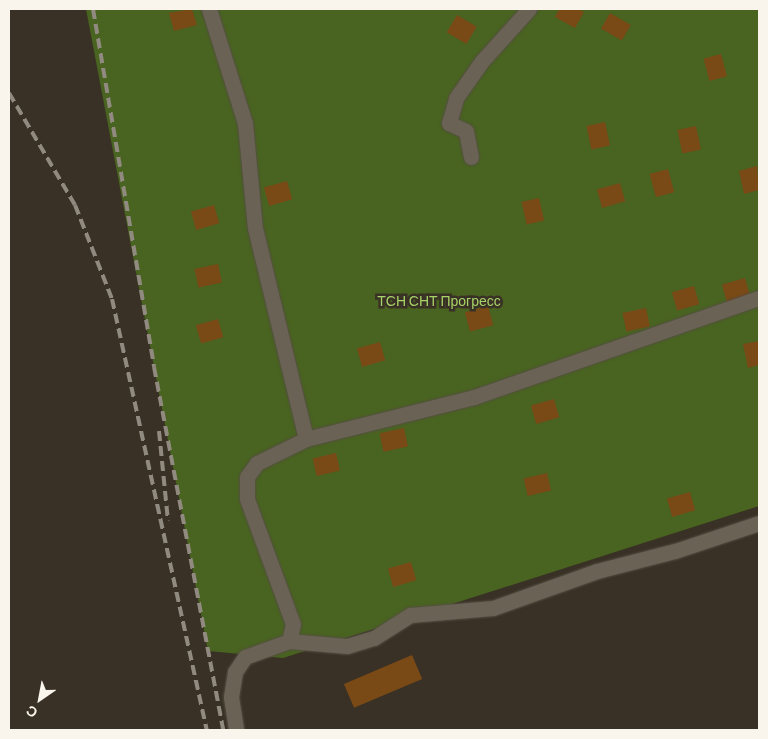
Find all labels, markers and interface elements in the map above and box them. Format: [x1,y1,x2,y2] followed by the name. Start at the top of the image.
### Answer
[377,293,501,309] park label: ТСН СНТ Прогресс
[15,674,65,724] north arrow
[23,702,40,722] text: С

